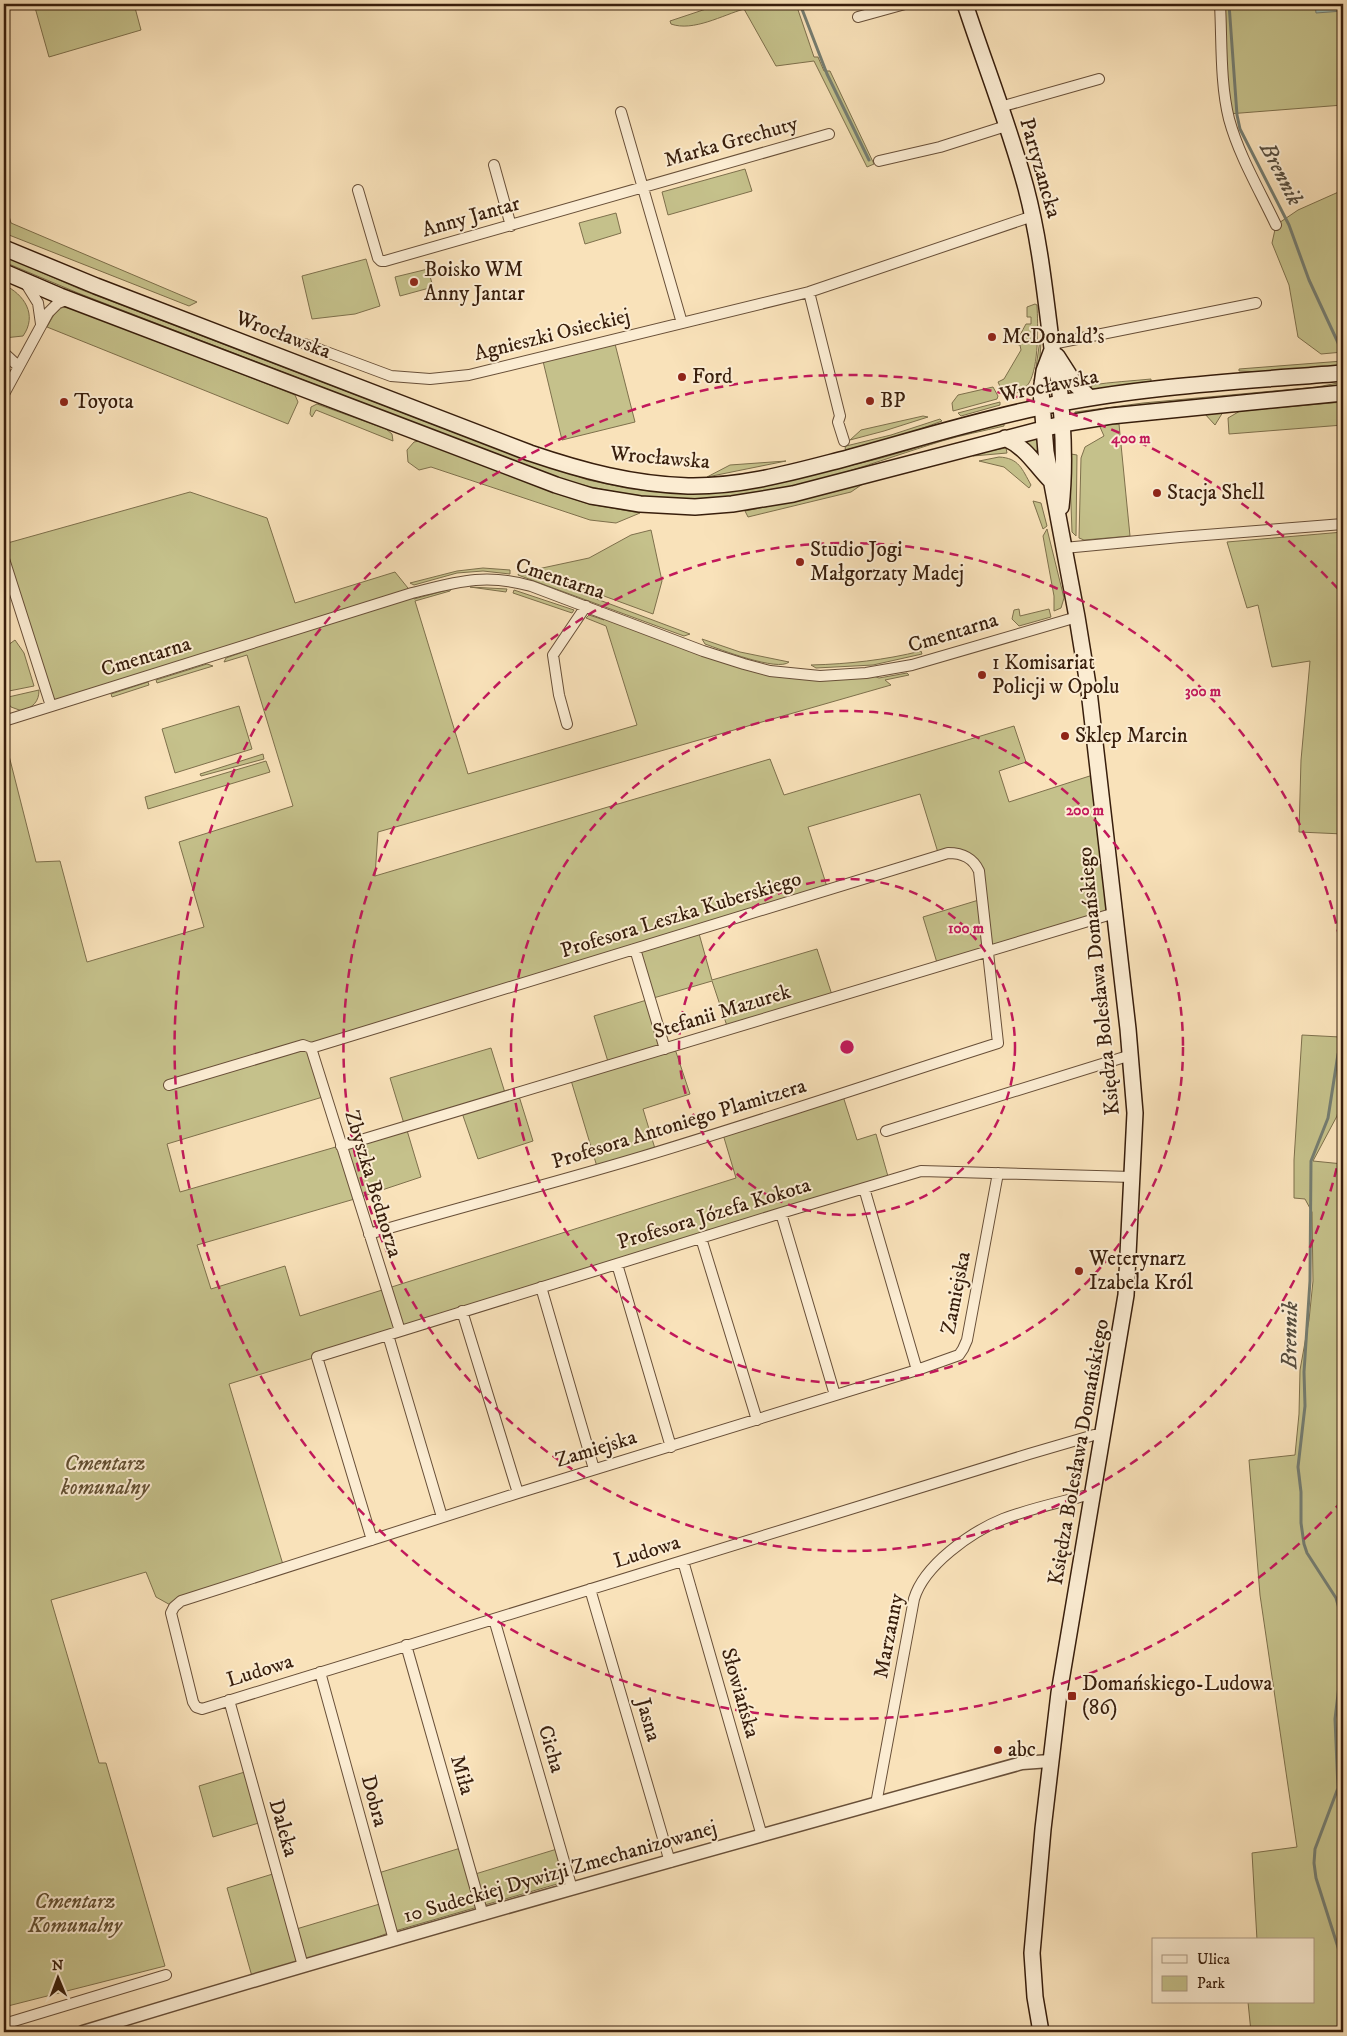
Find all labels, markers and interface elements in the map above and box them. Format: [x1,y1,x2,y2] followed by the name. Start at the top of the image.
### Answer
[661,110,802,173] street label: Marka Grechuty
[1013,115,1067,221] street label: Partyzancka
[1253,137,1309,211] water label: Brennik
[419,191,523,243] street label: Anny Jantar
[424,257,525,307] place label: Boisko WM Anny Jantar
[408,276,420,288] marker: Boisko WM Anny Jantar
[471,303,633,367] street label: Agnieszki Osieckiej
[231,305,334,365] street label: Wrocławska
[1002,324,1105,350] place label: McDonald's
[986,331,998,343] marker: McDonald's
[692,364,733,390] place label: Ford
[996,364,1101,408] street label: Wrocławska
[676,371,688,383] marker: Ford
[880,388,905,414] place label: BP
[74,389,134,415] place label: Toyota
[864,395,876,407] marker: BP
[58,396,70,408] marker: Toyota
[1110,429,1151,448] text: 400 m
[608,441,711,475] street label: Wrocławska
[1167,480,1265,506] place label: Stacja Shell
[1151,487,1163,499] marker: Stacja Shell
[810,537,964,587] place label: Studio Jogi Małgorzaty Madej
[512,552,608,606] street label: Cmentarna
[794,556,806,568] marker: Studio Jogi Małgorzaty Madej
[905,607,1001,659] street label: Cmentarna
[98,631,194,683] street label: Cmentarna
[992,650,1119,700] place label: 1 Komisariat Policji w Opolu
[976,669,988,681] marker: 1 Komisariat Policji w Opolu
[1185,682,1222,701] text: 300 m
[1075,723,1188,749] place label: Sklep Marcin
[1059,730,1071,742] marker: Sklep Marcin
[1066,801,1105,820] text: 200 m
[1072,846,1126,1116] street label: Księdza Bolesława Domańskiego
[557,866,805,964] street label: Profesora Leszka Kuberskiego
[948,919,985,938] text: 100 m
[650,979,795,1045] street label: Stefanii Mazurek
[838,1038,856,1056] centre of rings
[549,1073,809,1175] street label: Profesora Antoniego Plamitzera
[338,1107,408,1261] street label: Zbyszka Bednorza
[614,1172,814,1256] street label: Profesora Józefa Kokota
[1088,1246,1194,1296] place label: Weterynarz Izabela Król
[935,1249,977,1337] street label: Zamiejska
[1073,1265,1085,1277] marker: Weterynarz Izabela Król
[1276,1300,1304,1370] water label: Brennik
[1043,1317,1115,1587] street label: Księdza Bolesława Domańskiego
[552,1424,640,1474] street label: Zamiejska
[60,1451,151,1501] park label: Cmentarz komunalny
[611,1530,684,1574] street label: Ludowa
[868,1590,910,1681] street label: Marzanny
[715,1645,765,1741] street label: Słowiańska
[224,1649,297,1693] street label: Ludowa
[1082,1671,1272,1721] place label: Domańskiego-Ludowa (86)
[1066,1690,1078,1702] marker: Domańskiego-Ludowa (86)
[629,1693,667,1745] street label: Jasna
[532,1722,570,1776] street label: Cicha
[1008,1737,1036,1763] place label: abc
[992,1744,1004,1756] marker: abc
[444,1752,480,1798] street label: Miła
[355,1772,393,1830] street label: Dobra
[262,1796,304,1860] street label: Daleka
[400,1815,720,1929] street label: 10 Sudeckiej Dywizji Zmechanizowanej
[27,1889,123,1939] park label: Cmentarz Komunalny
[1152,1938,1314,2004] legend
[1197,1950,1230,1969] text: Ulica
[32,1954,82,2004] north arrow
[52,1957,64,1975] text: N
[1197,1974,1226,1993] text: Park

